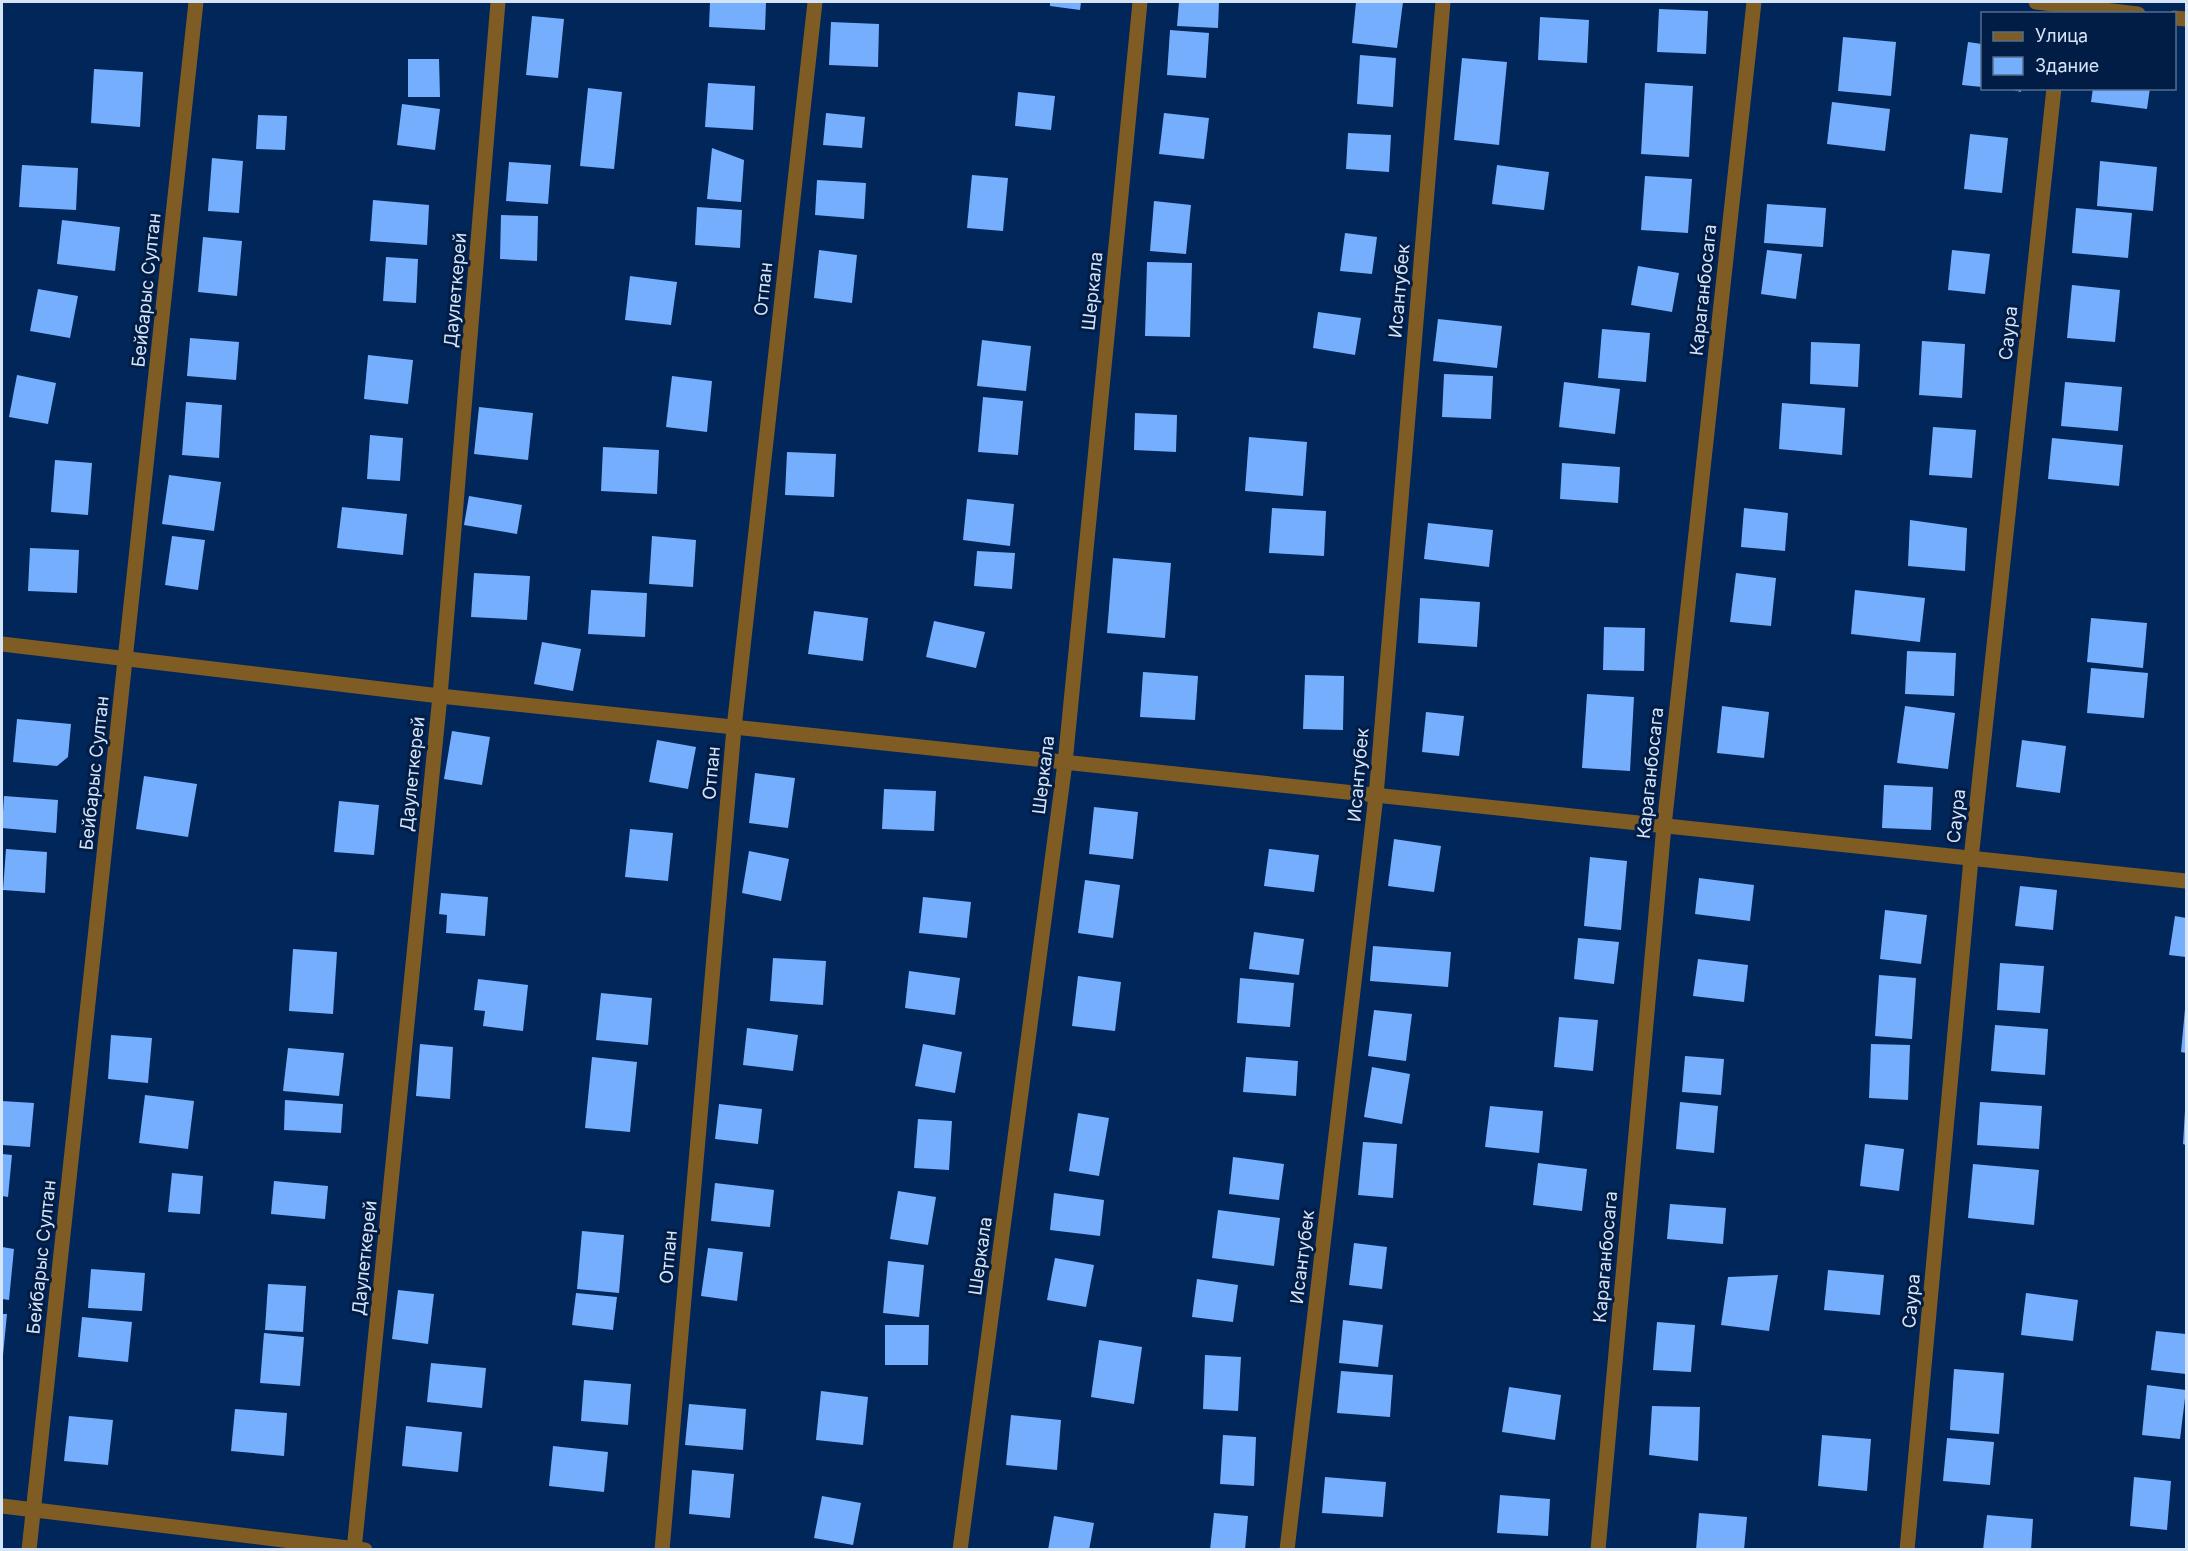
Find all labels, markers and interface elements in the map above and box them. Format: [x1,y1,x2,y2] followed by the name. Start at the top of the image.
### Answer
[1981,12,2176,90] legend
[2035,25,2088,46] text: Улица
[2035,55,2099,76] text: Здание
[127,212,165,368] street label: Бейбарыс Султан
[1686,223,1720,357] street label: Караганбосага
[440,232,470,348] street label: Даулеткерей
[1384,243,1414,339] street label: Исантубек
[1077,251,1107,331] street label: Шеркала
[750,261,776,317] street label: Отпан
[1995,305,2021,361] street label: Саура
[75,695,113,851] street label: Бейбарыс Султан
[1633,706,1667,840] street label: Караганбосага
[396,716,428,832] street label: Даулеткерей
[1343,727,1373,823] street label: Исантубек
[1028,734,1058,816] street label: Шеркала
[698,745,724,801] street label: Отпан
[1943,788,1969,844] street label: Саура
[22,1179,60,1335] street label: Бейбарыс Султан
[1589,1190,1621,1324] street label: Караганбосага
[348,1200,380,1316] street label: Даулеткерей
[1286,1209,1318,1305] street label: Исантубек
[964,1215,996,1297] street label: Шеркала
[655,1229,681,1285] street label: Отпан
[1898,1273,1924,1329] street label: Саура

